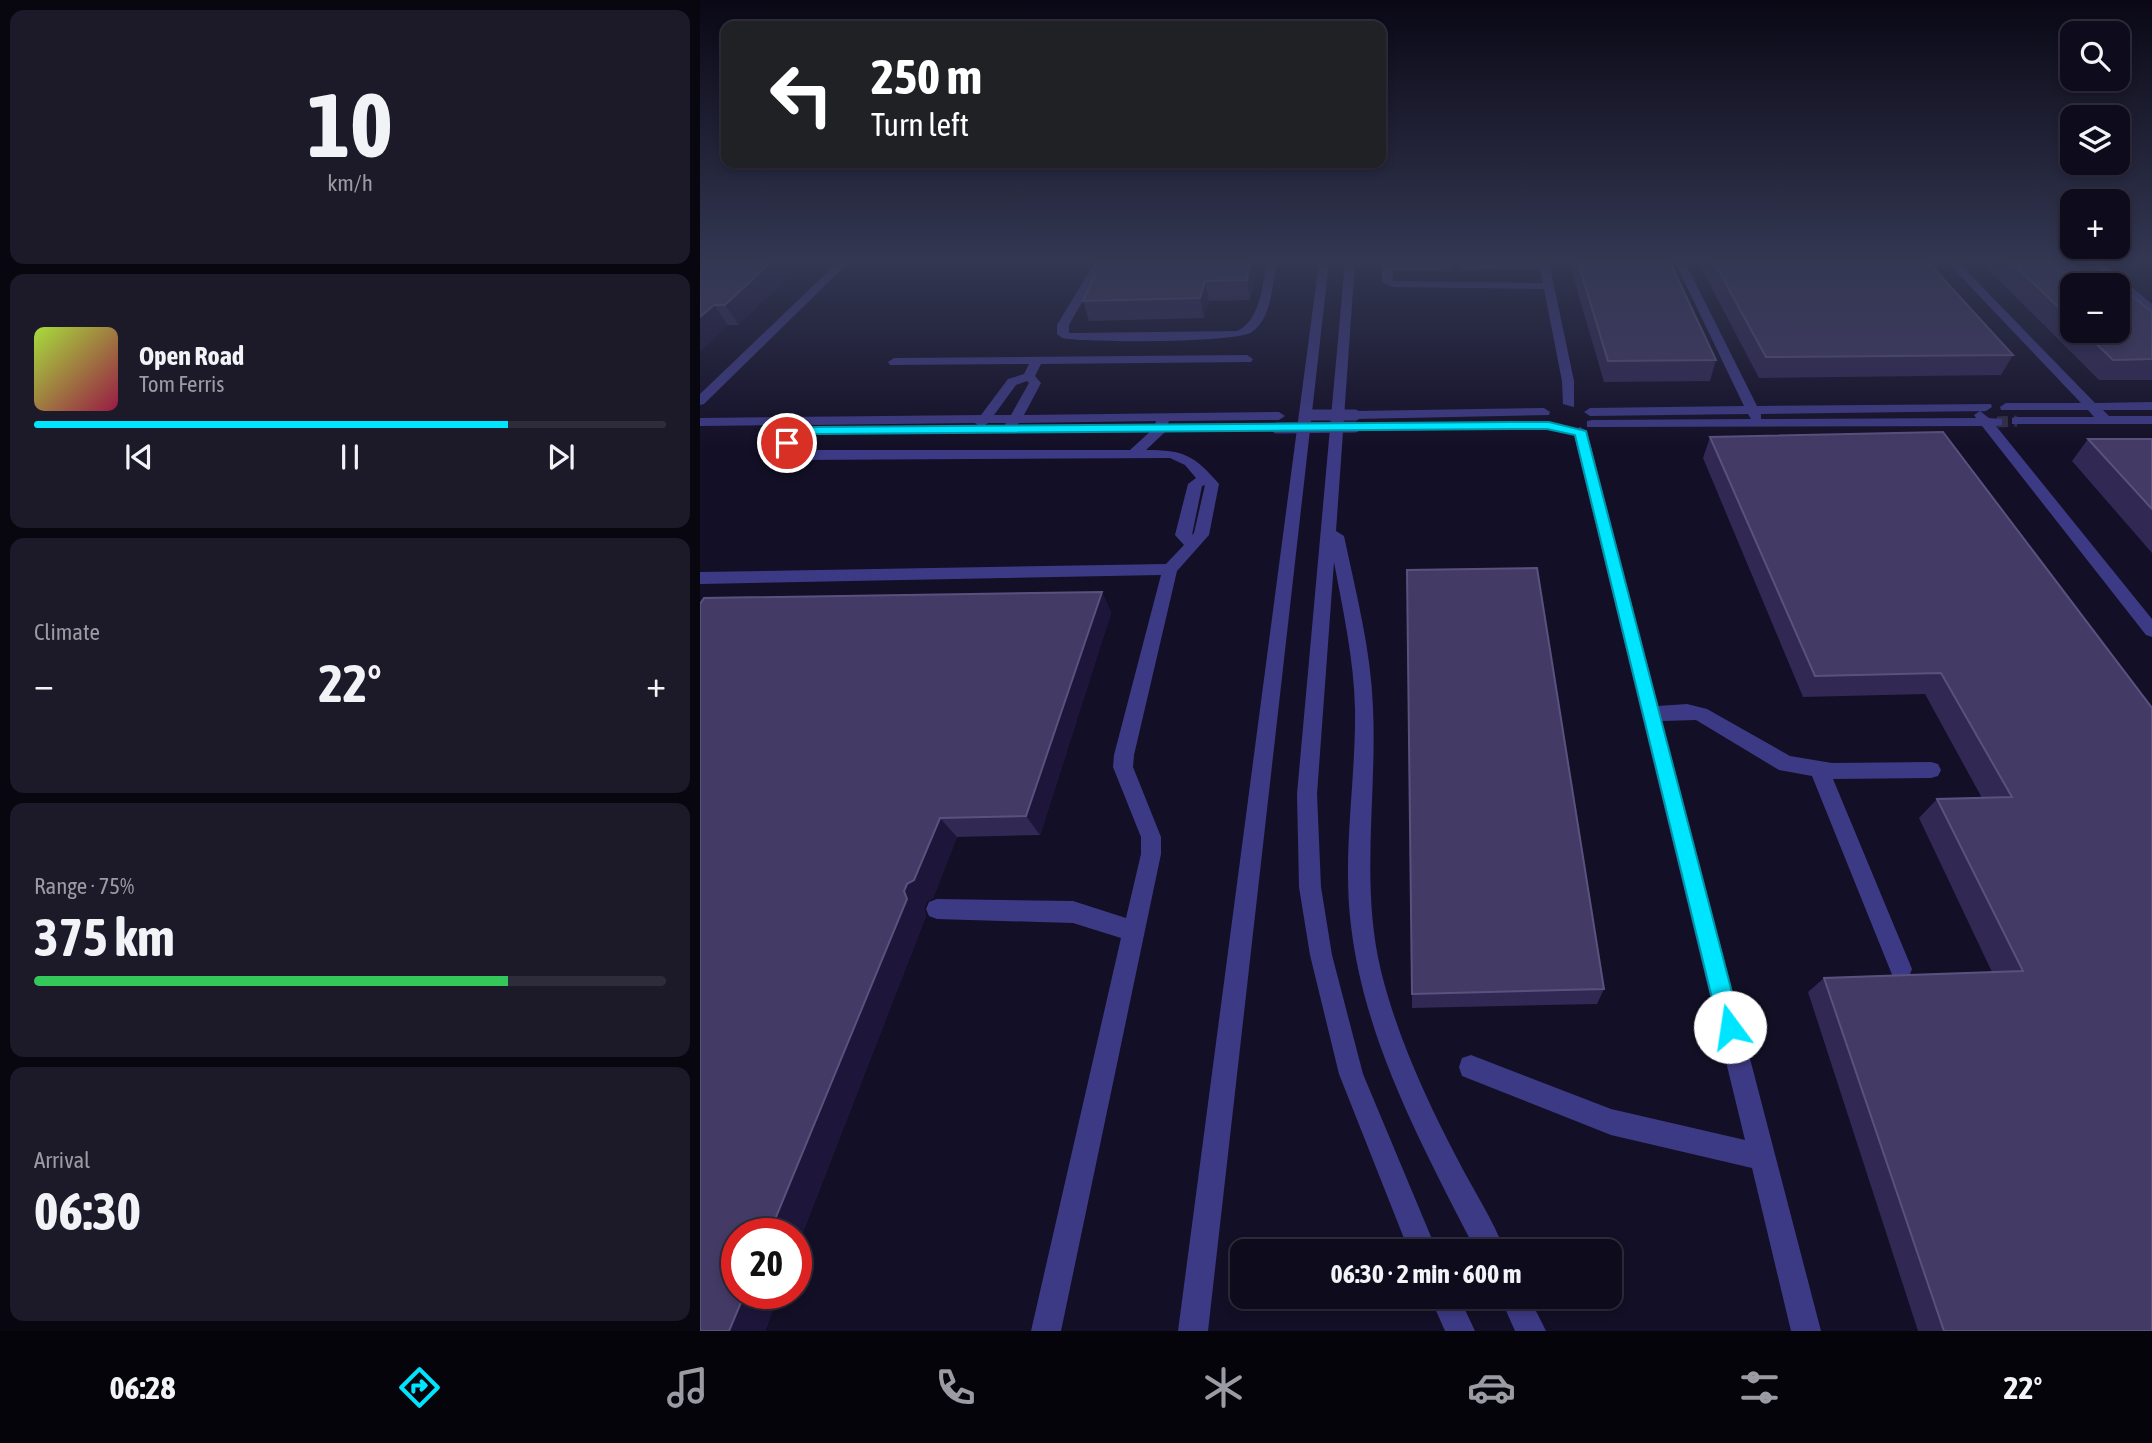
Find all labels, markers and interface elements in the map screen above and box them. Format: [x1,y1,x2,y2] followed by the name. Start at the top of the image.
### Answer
[2060,21,2130,343] map controls
[2060,21,2130,91] button: search
[871,48,982,104] text: 250 m
[756,49,847,140] icon: left
[307,72,393,176] text: 10
[2060,105,2130,175] button: layers
[871,106,969,143] text: Turn left
[327,170,373,196] text: km/h
[2060,189,2130,259] button: +
[2060,273,2130,343] button: −
[139,341,244,371] text: Open Road
[139,371,224,397] text: Tom Ferris
[757,413,817,473] pin
[768,424,806,462] icon: arrive
[120,438,158,476] icon: previous
[331,438,369,476] icon: pause
[542,438,580,476] icon: next
[34,619,100,645] text: Climate
[318,653,382,713] text: 22°
[34,662,54,705] text: −
[646,662,666,705] text: +
[34,873,134,899] text: Range · 75%
[34,907,175,967] text: 375 km
[1693,990,1767,1064] position arrow
[34,1147,90,1173] text: Arrival
[34,1181,141,1241] text: 06:30
[721,1218,812,1309] speed limit sign: 20
[1331,1259,1521,1289] text: 06:30 · 2 min · 600 m
[395,1363,444,1412] icon: directions
[663,1363,712,1412] icon: music
[931,1363,980,1412] icon: phone
[1199,1363,1248,1412] icon: climate
[1467,1363,1516,1412] icon: car
[1735,1363,1784,1412] icon: filters
[110,1369,175,1406] text: 06:28
[2003,1369,2042,1406] text: 22°

